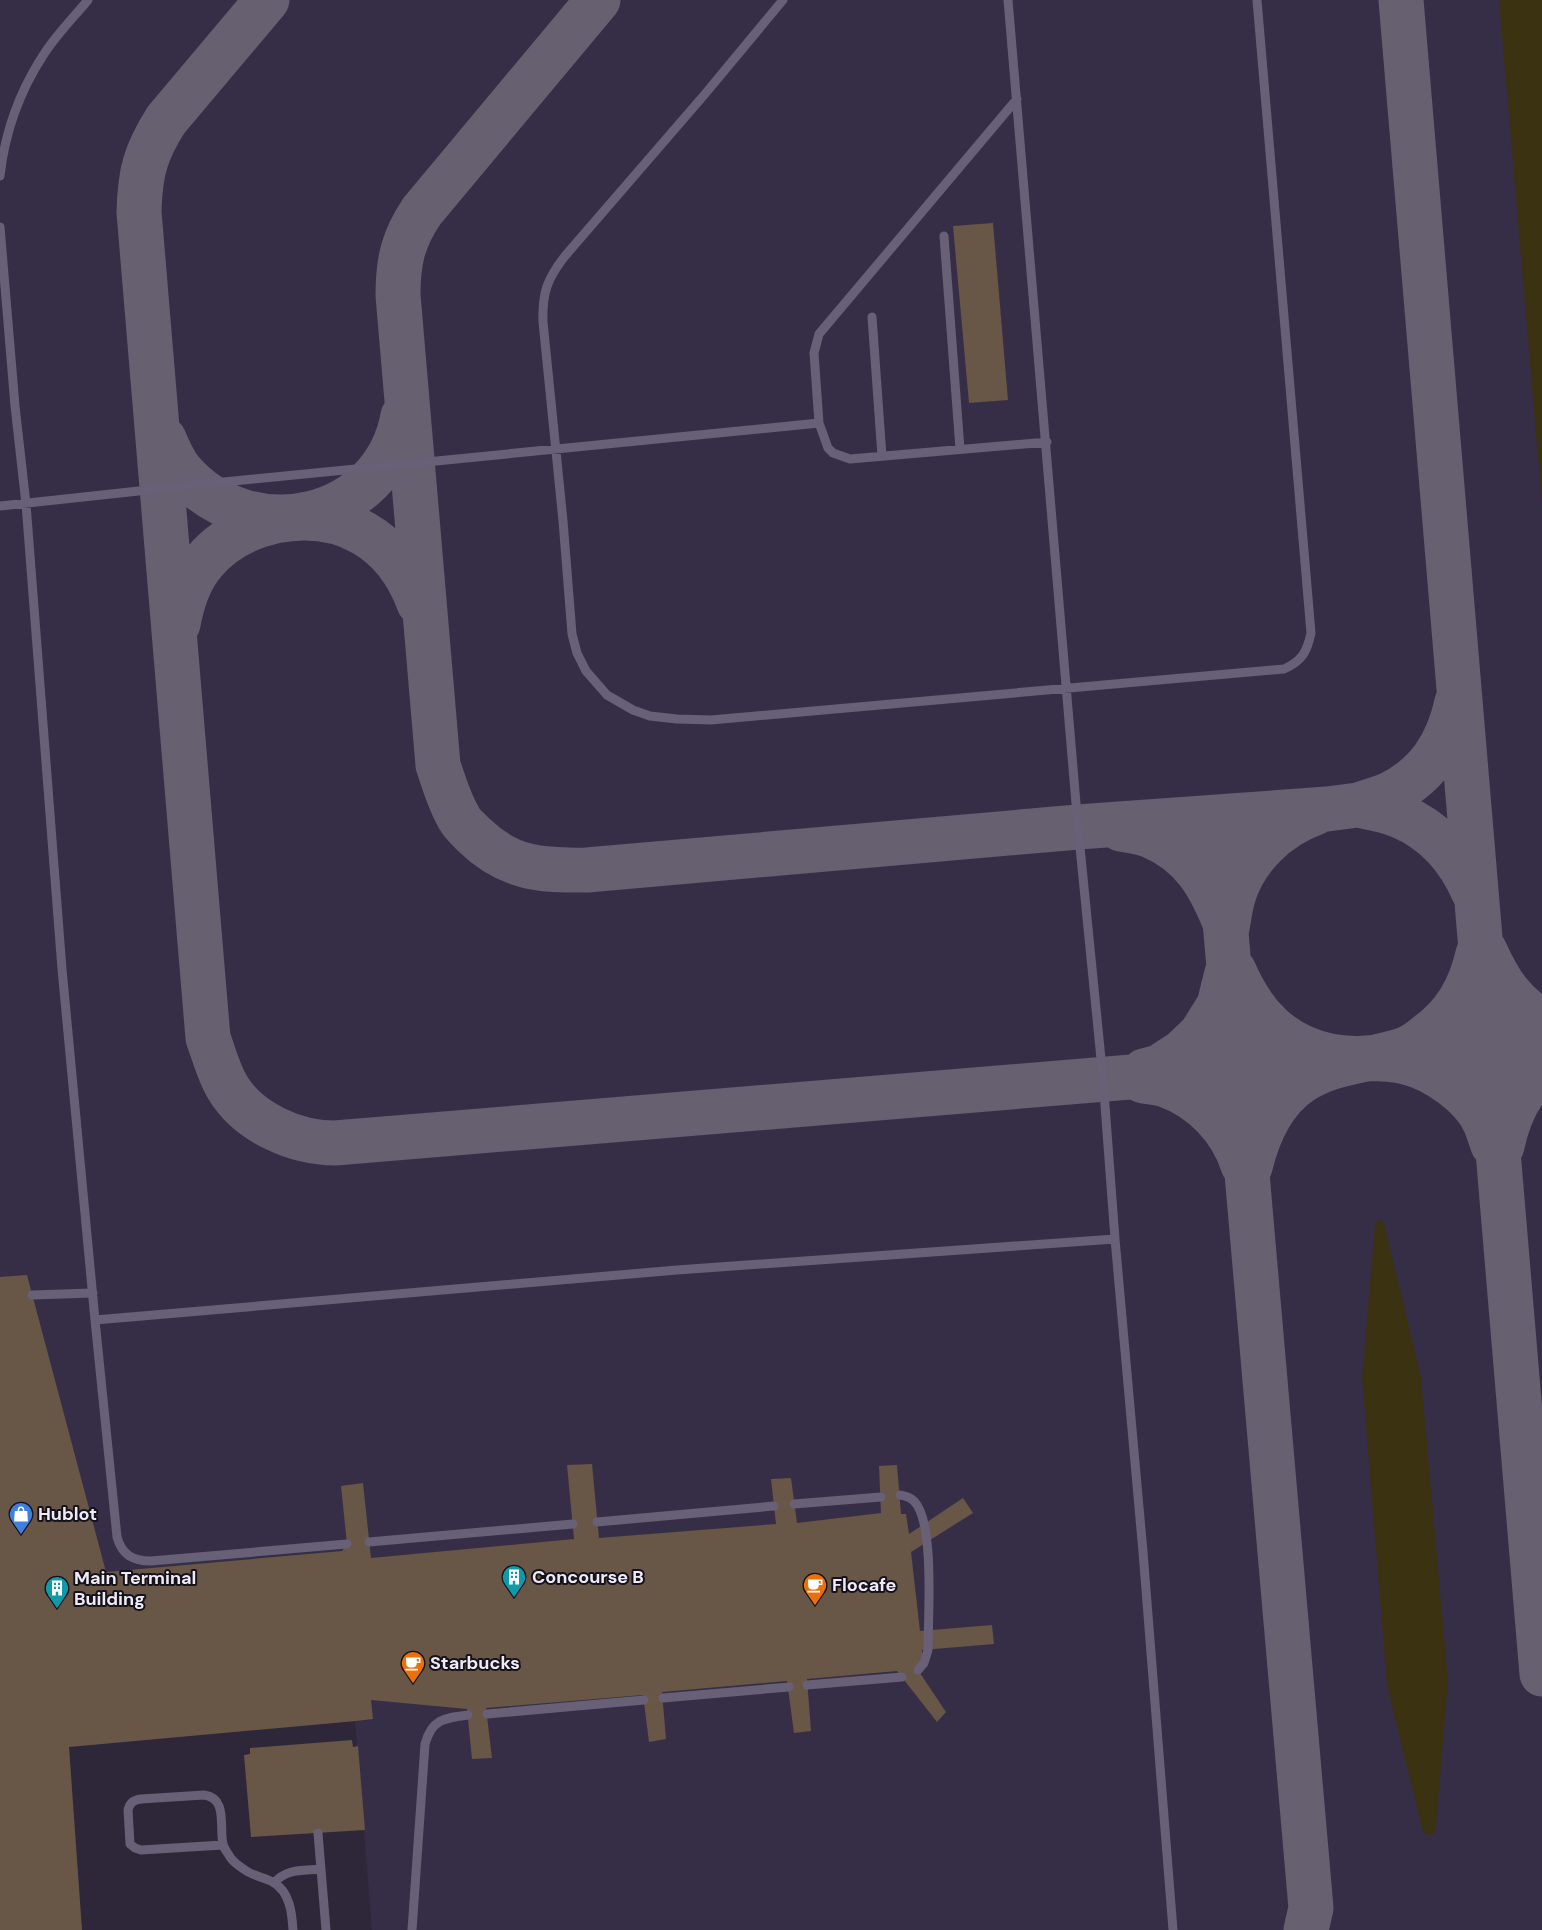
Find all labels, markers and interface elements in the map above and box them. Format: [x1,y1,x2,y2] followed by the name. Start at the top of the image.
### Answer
[8,1501,34,1535] shop icon: Hublot
[38,1502,97,1526] place label: Hublot
[501,1564,527,1598] building icon: Concourse B
[532,1565,644,1589] place label: Concourse B
[74,1566,196,1611] place label: Main Terminal Building
[802,1572,828,1606] cafe icon: Flocafe
[832,1573,897,1597] place label: Flocafe
[44,1575,70,1609] building icon: Main Terminal Building
[400,1650,426,1684] cafe icon: Starbucks
[430,1651,520,1675] place label: Starbucks

